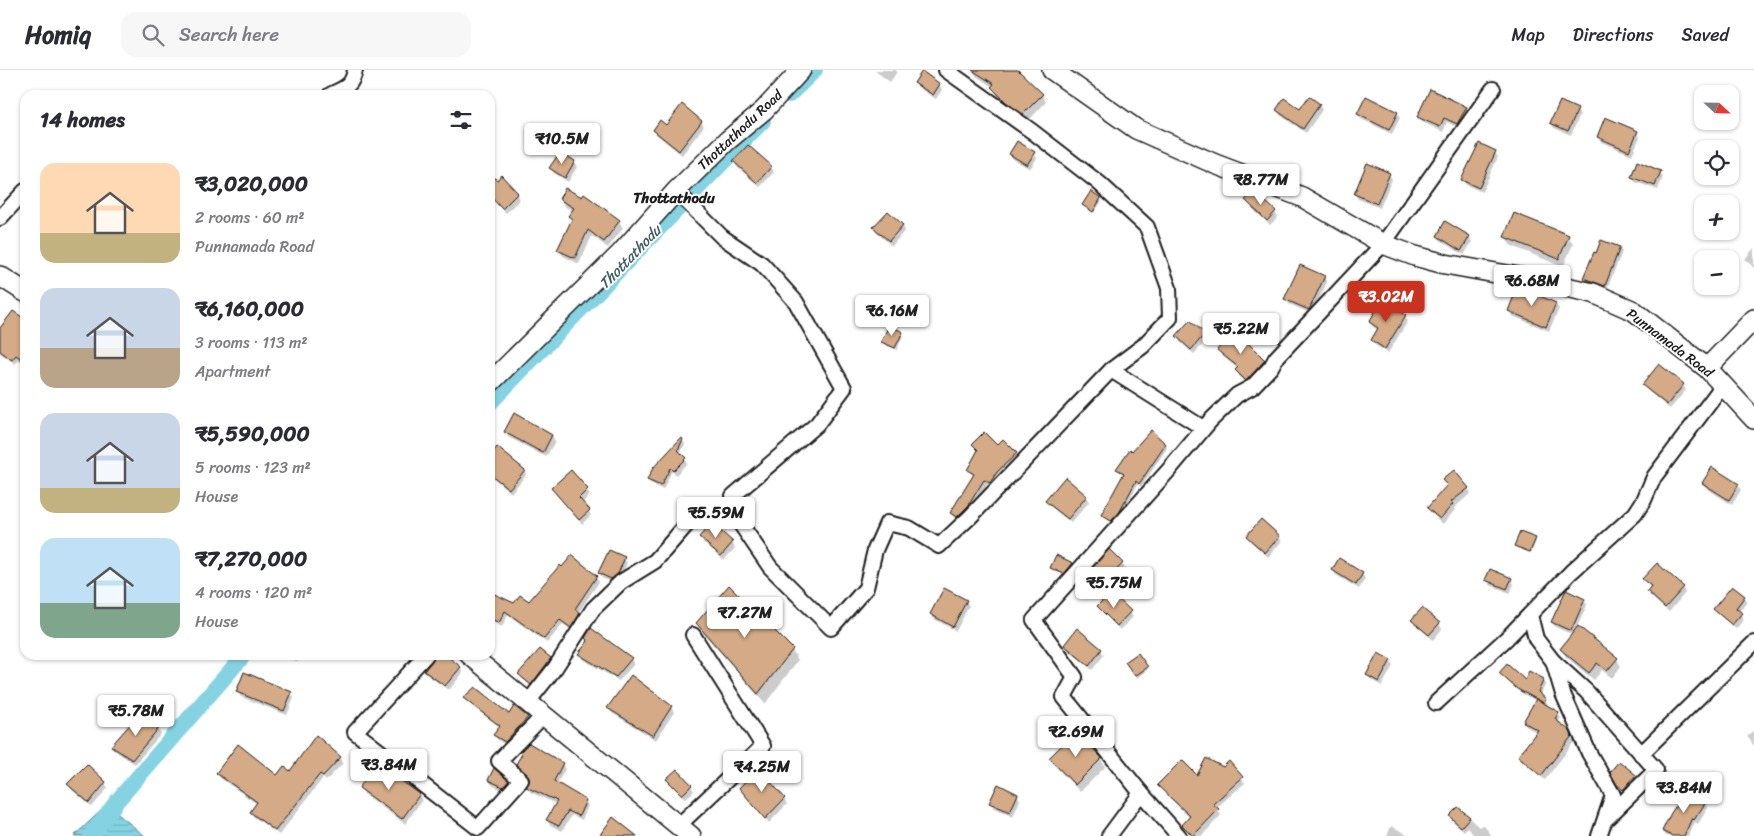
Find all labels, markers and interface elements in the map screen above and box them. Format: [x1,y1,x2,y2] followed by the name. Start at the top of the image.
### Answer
[121,12,471,57] search box
[25,14,91,56] text: Homiq
[179,18,279,51] text: Search here
[1512,19,1545,51] text: Map
[1573,19,1654,51] text: Directions
[1682,19,1729,51] text: Saved
[139,21,167,49] icon: search
[691,82,790,177] street label: Thottathodu Road
[1694,85,1739,130] north arrow
[1694,85,1739,295] map controls
[40,101,125,139] text: 14 homes
[447,106,475,134] icon: filters
[521,122,603,165] pin: ₹10.5M
[535,124,589,153] text: ₹10.5M
[1694,140,1739,185] button: locate
[1220,164,1302,206] pin: ₹8.77M
[195,165,308,203] text: ₹3,020,000
[1234,165,1288,194] text: ₹8.77M
[80,183,140,243] icon: home
[633,185,716,211] district label: Thottathodu
[1694,195,1739,240] button: +
[195,203,305,232] text: 2 rooms · 60 m²
[592,217,669,295] water label: Thottathodu
[195,232,314,261] text: Punnamada Road
[1694,250,1739,295] button: −
[1491,264,1573,307] pin: ₹6.68M
[1505,266,1559,295] text: ₹6.68M
[1345,280,1427,323] pin: ₹3.02M
[1359,282,1413,311] text: ₹3.02M
[195,290,304,328] text: ₹6,160,000
[851,294,933,337] pin: ₹6.16M
[866,296,918,325] text: ₹6.16M
[1621,302,1720,385] street label: Punnamada Road
[80,308,140,368] icon: home
[1200,312,1282,355] pin: ₹5.22M
[1213,314,1269,343] text: ₹5.22M
[195,328,307,357] text: 3 rooms · 113 m²
[195,357,271,386] text: Apartment
[195,415,310,453] text: ₹5,590,000
[80,433,140,493] icon: home
[195,453,311,482] text: 5 rooms · 123 m²
[195,482,238,511] text: House
[675,496,757,539] pin: ₹5.59M
[688,498,744,527] text: ₹5.59M
[195,540,307,578] text: ₹7,270,000
[80,558,140,618] icon: home
[1073,566,1155,609] pin: ₹5.75M
[1086,568,1142,597] text: ₹5.75M
[195,578,312,607] text: 4 rooms · 120 m²
[704,596,786,639] pin: ₹7.27M
[718,598,772,627] text: ₹7.27M
[195,607,238,636] text: House
[95,694,177,737] pin: ₹5.78M
[108,696,164,725] text: ₹5.78M
[1035,716,1117,758] pin: ₹2.69M
[1049,717,1104,746] text: ₹2.69M
[348,748,430,791] pin: ₹3.84M
[361,750,417,779] text: ₹3.84M
[721,750,803,793] pin: ₹4.25M
[734,752,790,781] text: ₹4.25M
[1643,772,1725,814] pin: ₹3.84M
[1656,773,1712,802] text: ₹3.84M

